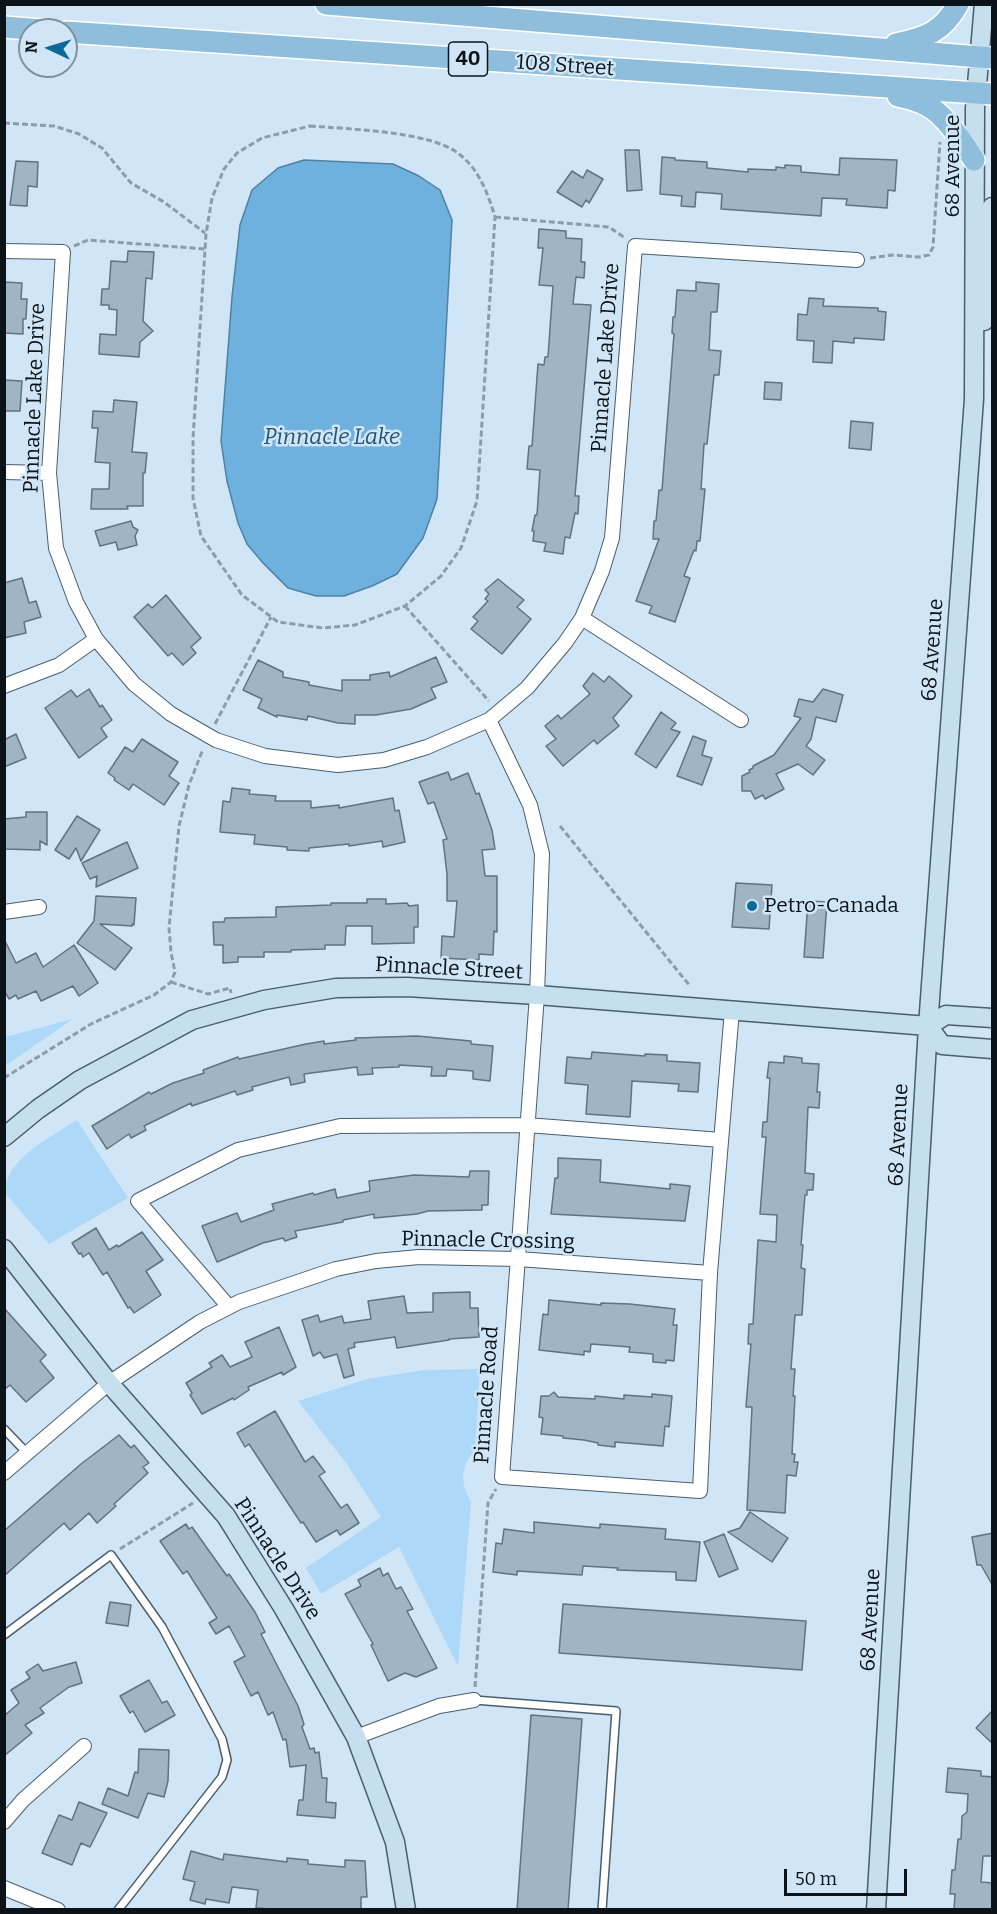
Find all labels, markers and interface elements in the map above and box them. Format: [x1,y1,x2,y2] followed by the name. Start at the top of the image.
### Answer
[18,18,78,78] north arrow
[22,40,41,54] text: N
[448,42,488,76] road number: 40
[515,50,615,82] street label: 108 Street
[940,115,966,217] street label: 68 Avenue
[587,262,625,454] street label: Pinnacle Lake Drive
[19,303,51,493] street label: Pinnacle Lake Drive
[264,425,400,451] water label: Pinnacle Lake
[917,598,949,702] street label: 68 Avenue
[764,893,899,919] place label: Petro-Canada
[745,899,759,913] marker: Petro-Canada
[374,953,524,985] street label: Pinnacle Street
[884,1083,914,1187] street label: 68 Avenue
[401,1227,575,1255] street label: Pinnacle Crossing
[470,1325,504,1465] street label: Pinnacle Road
[228,1493,326,1625] street label: Pinnacle Drive
[856,1568,886,1672] street label: 68 Avenue
[787,1857,910,1895] scale bar
[795,1868,837,1890] text: 50 m

